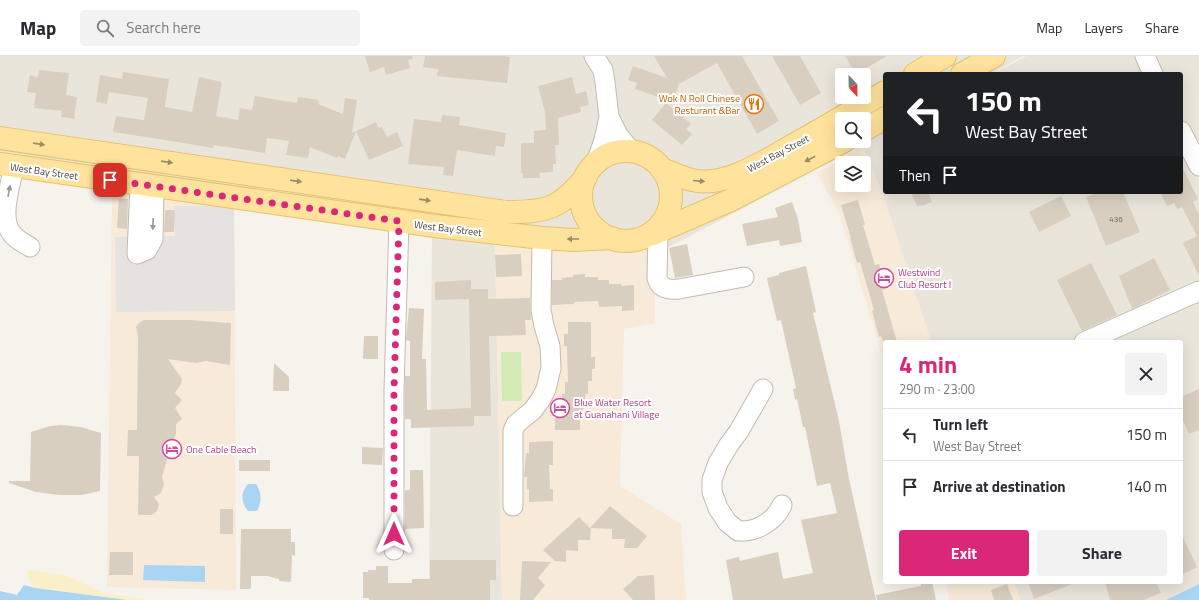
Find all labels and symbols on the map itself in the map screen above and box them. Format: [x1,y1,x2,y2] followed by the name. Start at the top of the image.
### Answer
[835,68,871,104] north arrow
[659,91,741,118] place label: Wok N Roll Chinese Resturant &Bar
[743,93,765,115] restaurant icon: Wok N Roll Chinese Resturant &Bar
[745,131,812,176] street label: West Bay Street
[33,141,45,147] one-way arrow
[804,156,815,162] one-way arrow
[9,159,79,184] street label: West Bay Street
[161,159,173,165] one-way arrow
[93,163,127,197] pin
[693,177,705,184] one-way arrow
[290,178,302,184] one-way arrow
[7,185,13,197] one-way arrow
[418,197,431,203] one-way arrow
[1109,213,1123,225] house number: 436
[413,217,483,240] street label: West Bay Street
[150,218,156,231] one-way arrow
[566,236,579,242] one-way arrow
[898,265,951,292] place label: Westwind Club Resort I
[873,267,895,289] hotel icon: Westwind Club Resort I
[574,395,660,422] place label: Blue Water Resort at Guanahani Village
[549,397,571,419] hotel icon: Blue Water Resort at Guanahani Village
[161,438,183,460] hotel icon: One Cable Beach
[186,442,256,457] place label: One Cable Beach
[373,513,415,555] position arrow

